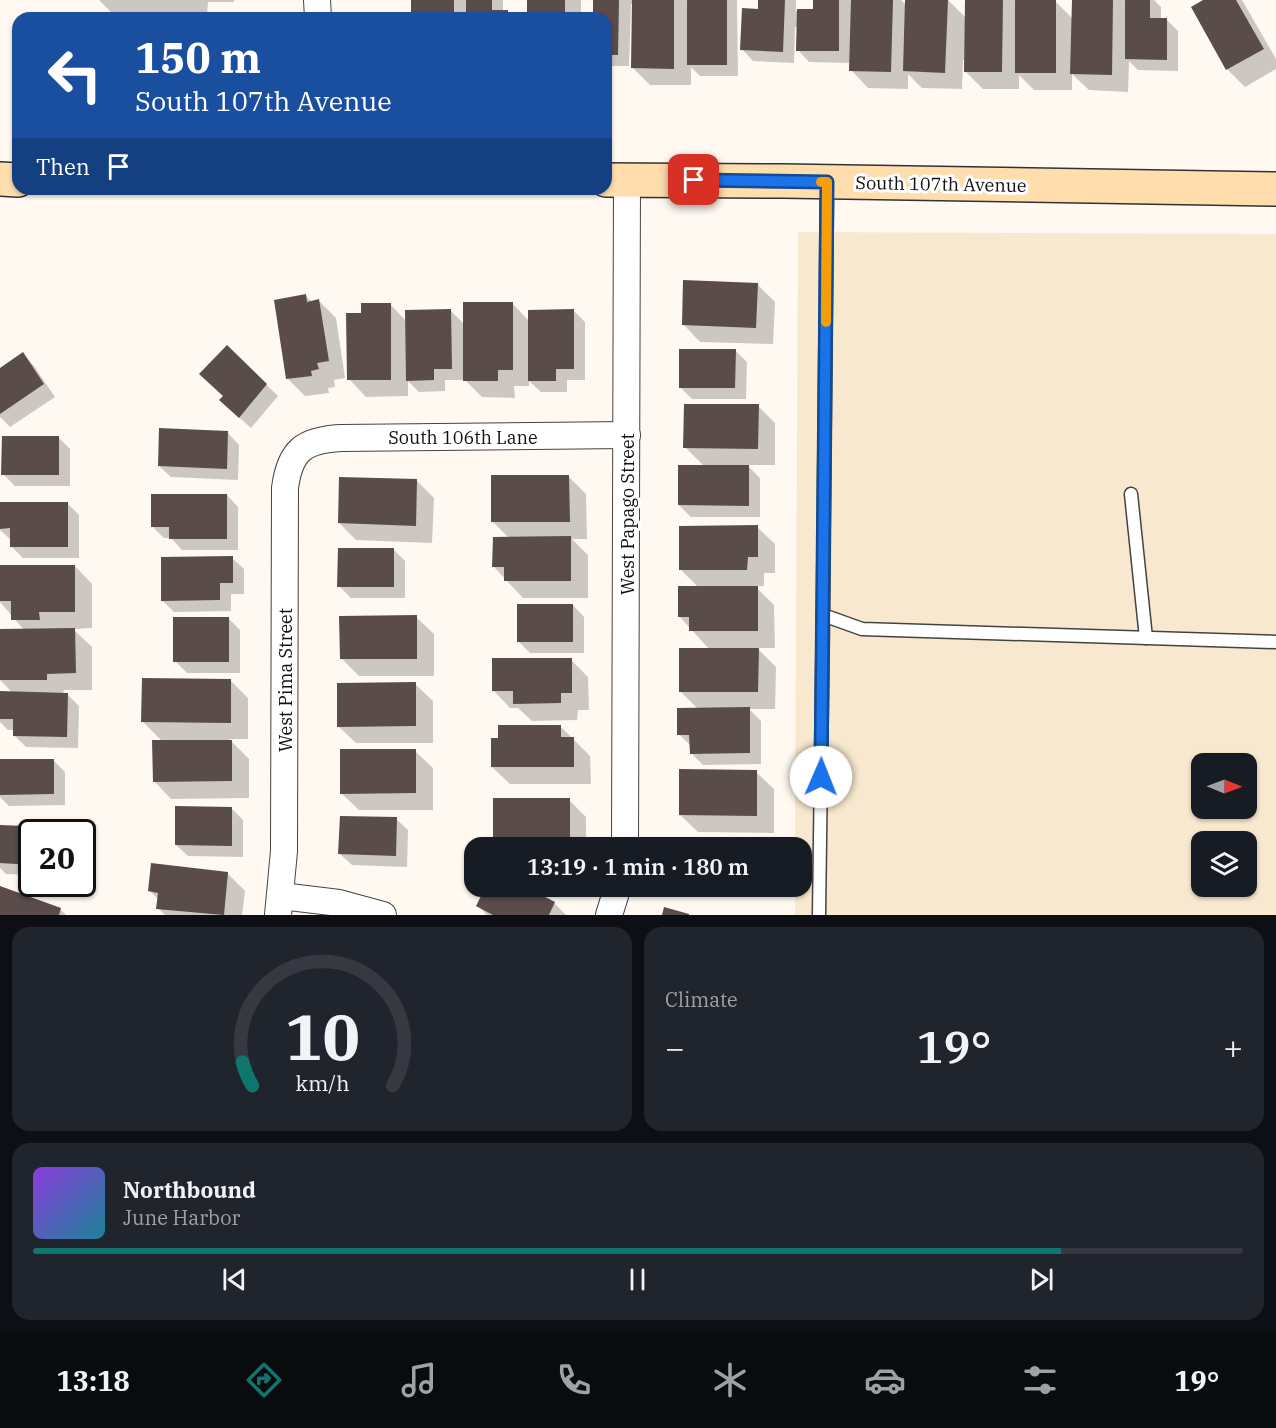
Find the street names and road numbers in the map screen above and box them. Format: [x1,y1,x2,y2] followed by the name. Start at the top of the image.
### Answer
[855,171,1027,197] street label: South 107th Avenue
[388,426,538,449] street label: South 106th Lane
[616,433,639,595] street label: West Papago Street
[274,608,297,752] street label: West Pima Street

